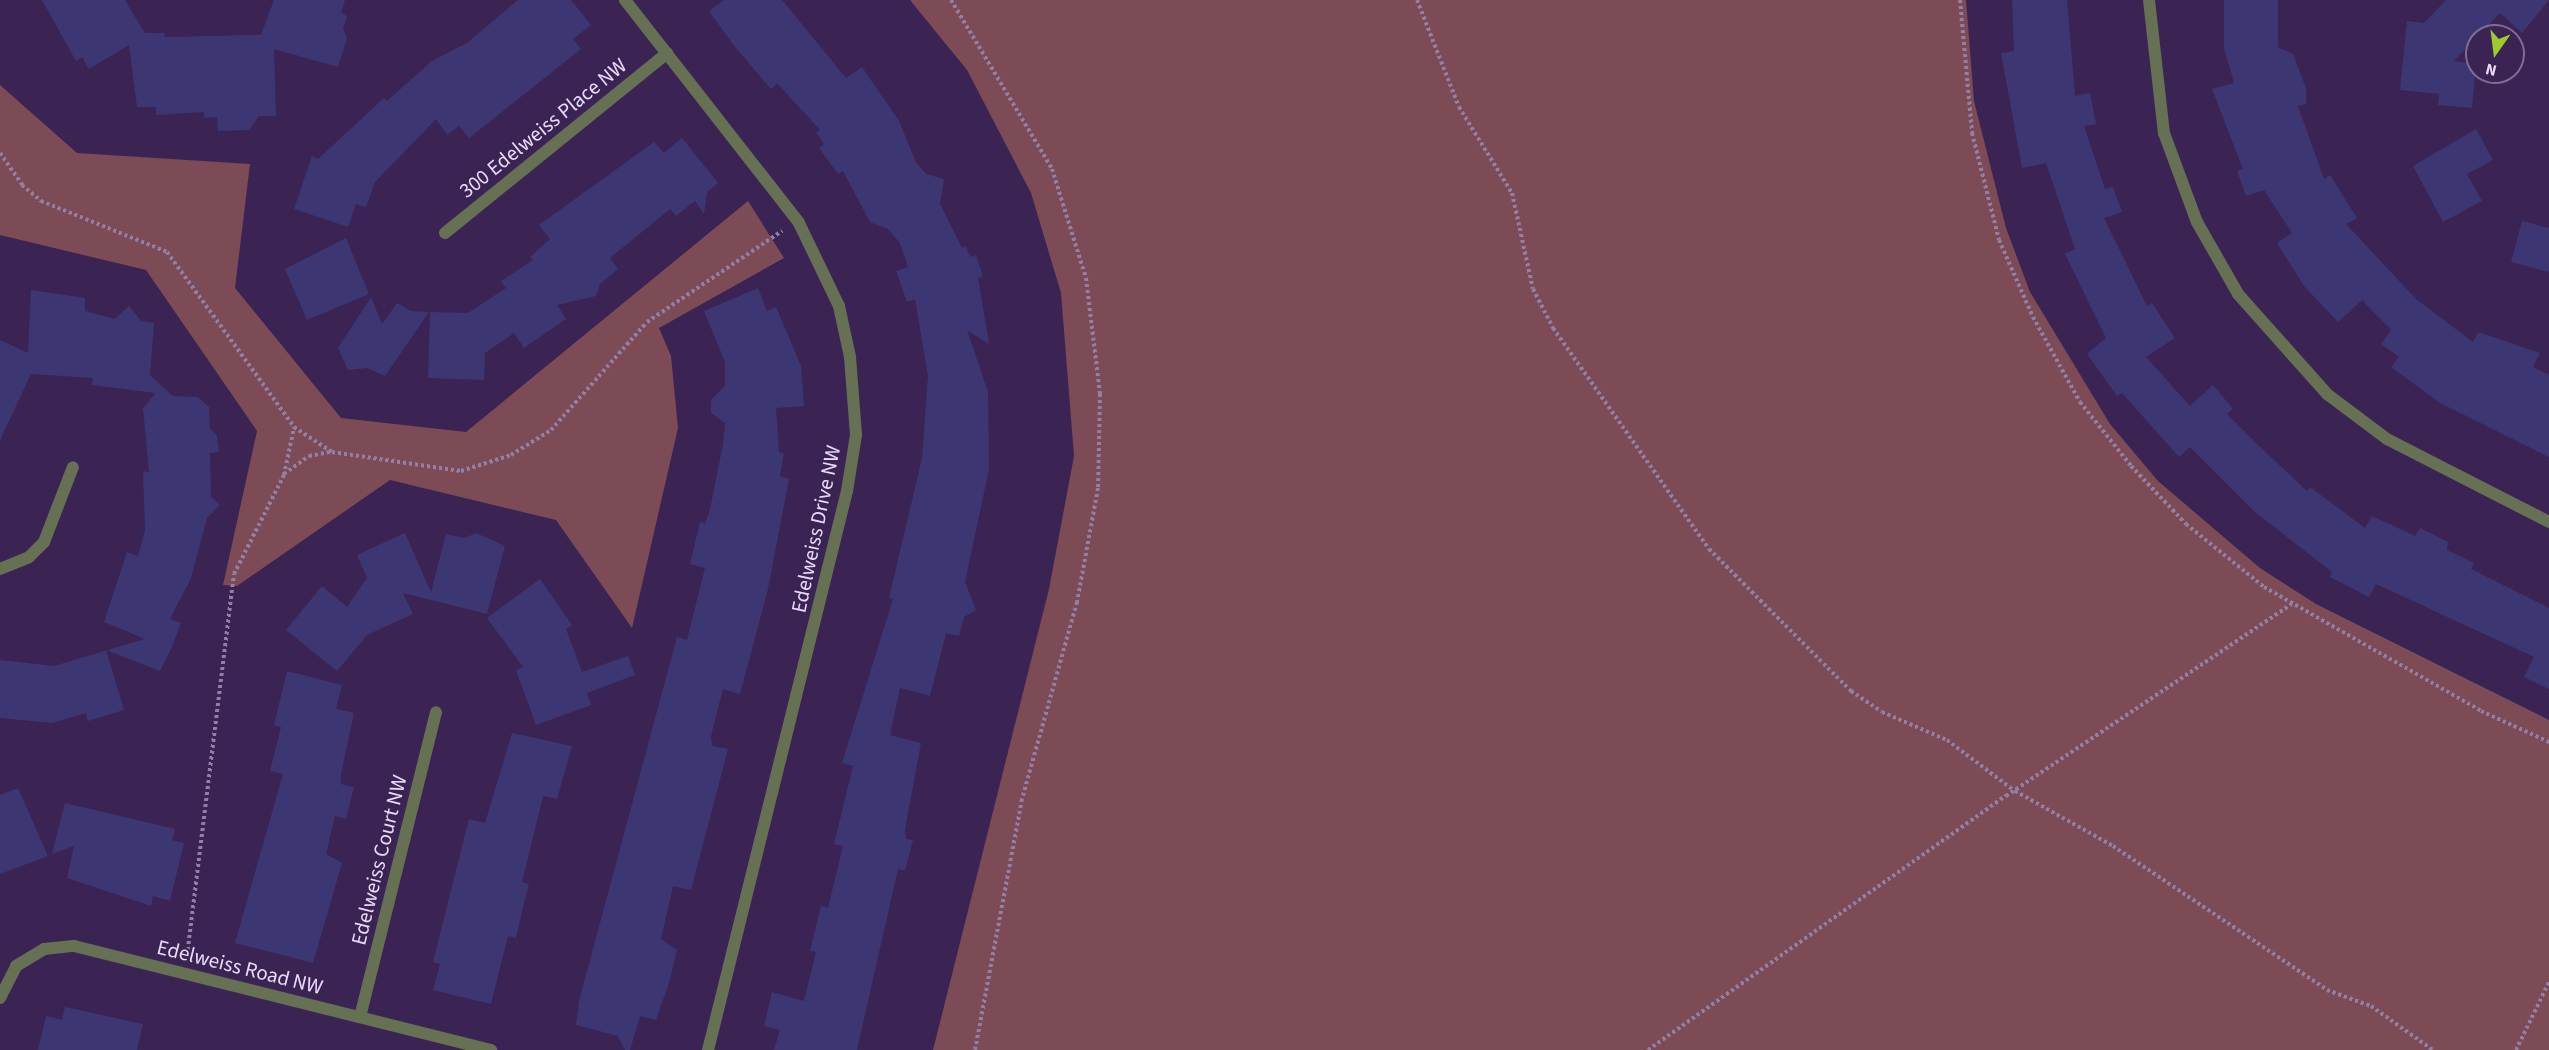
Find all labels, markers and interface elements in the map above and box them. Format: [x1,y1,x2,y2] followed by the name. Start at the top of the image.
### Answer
[2465,24,2525,84] north arrow
[454,53,632,203] street label: 300 Edelweiss Place NW
[2483,58,2499,81] text: N
[786,443,846,615] street label: Edelweiss Drive NW
[346,772,412,948] street label: Edelweiss Court NW
[154,934,326,1000] street label: Edelweiss Road NW

